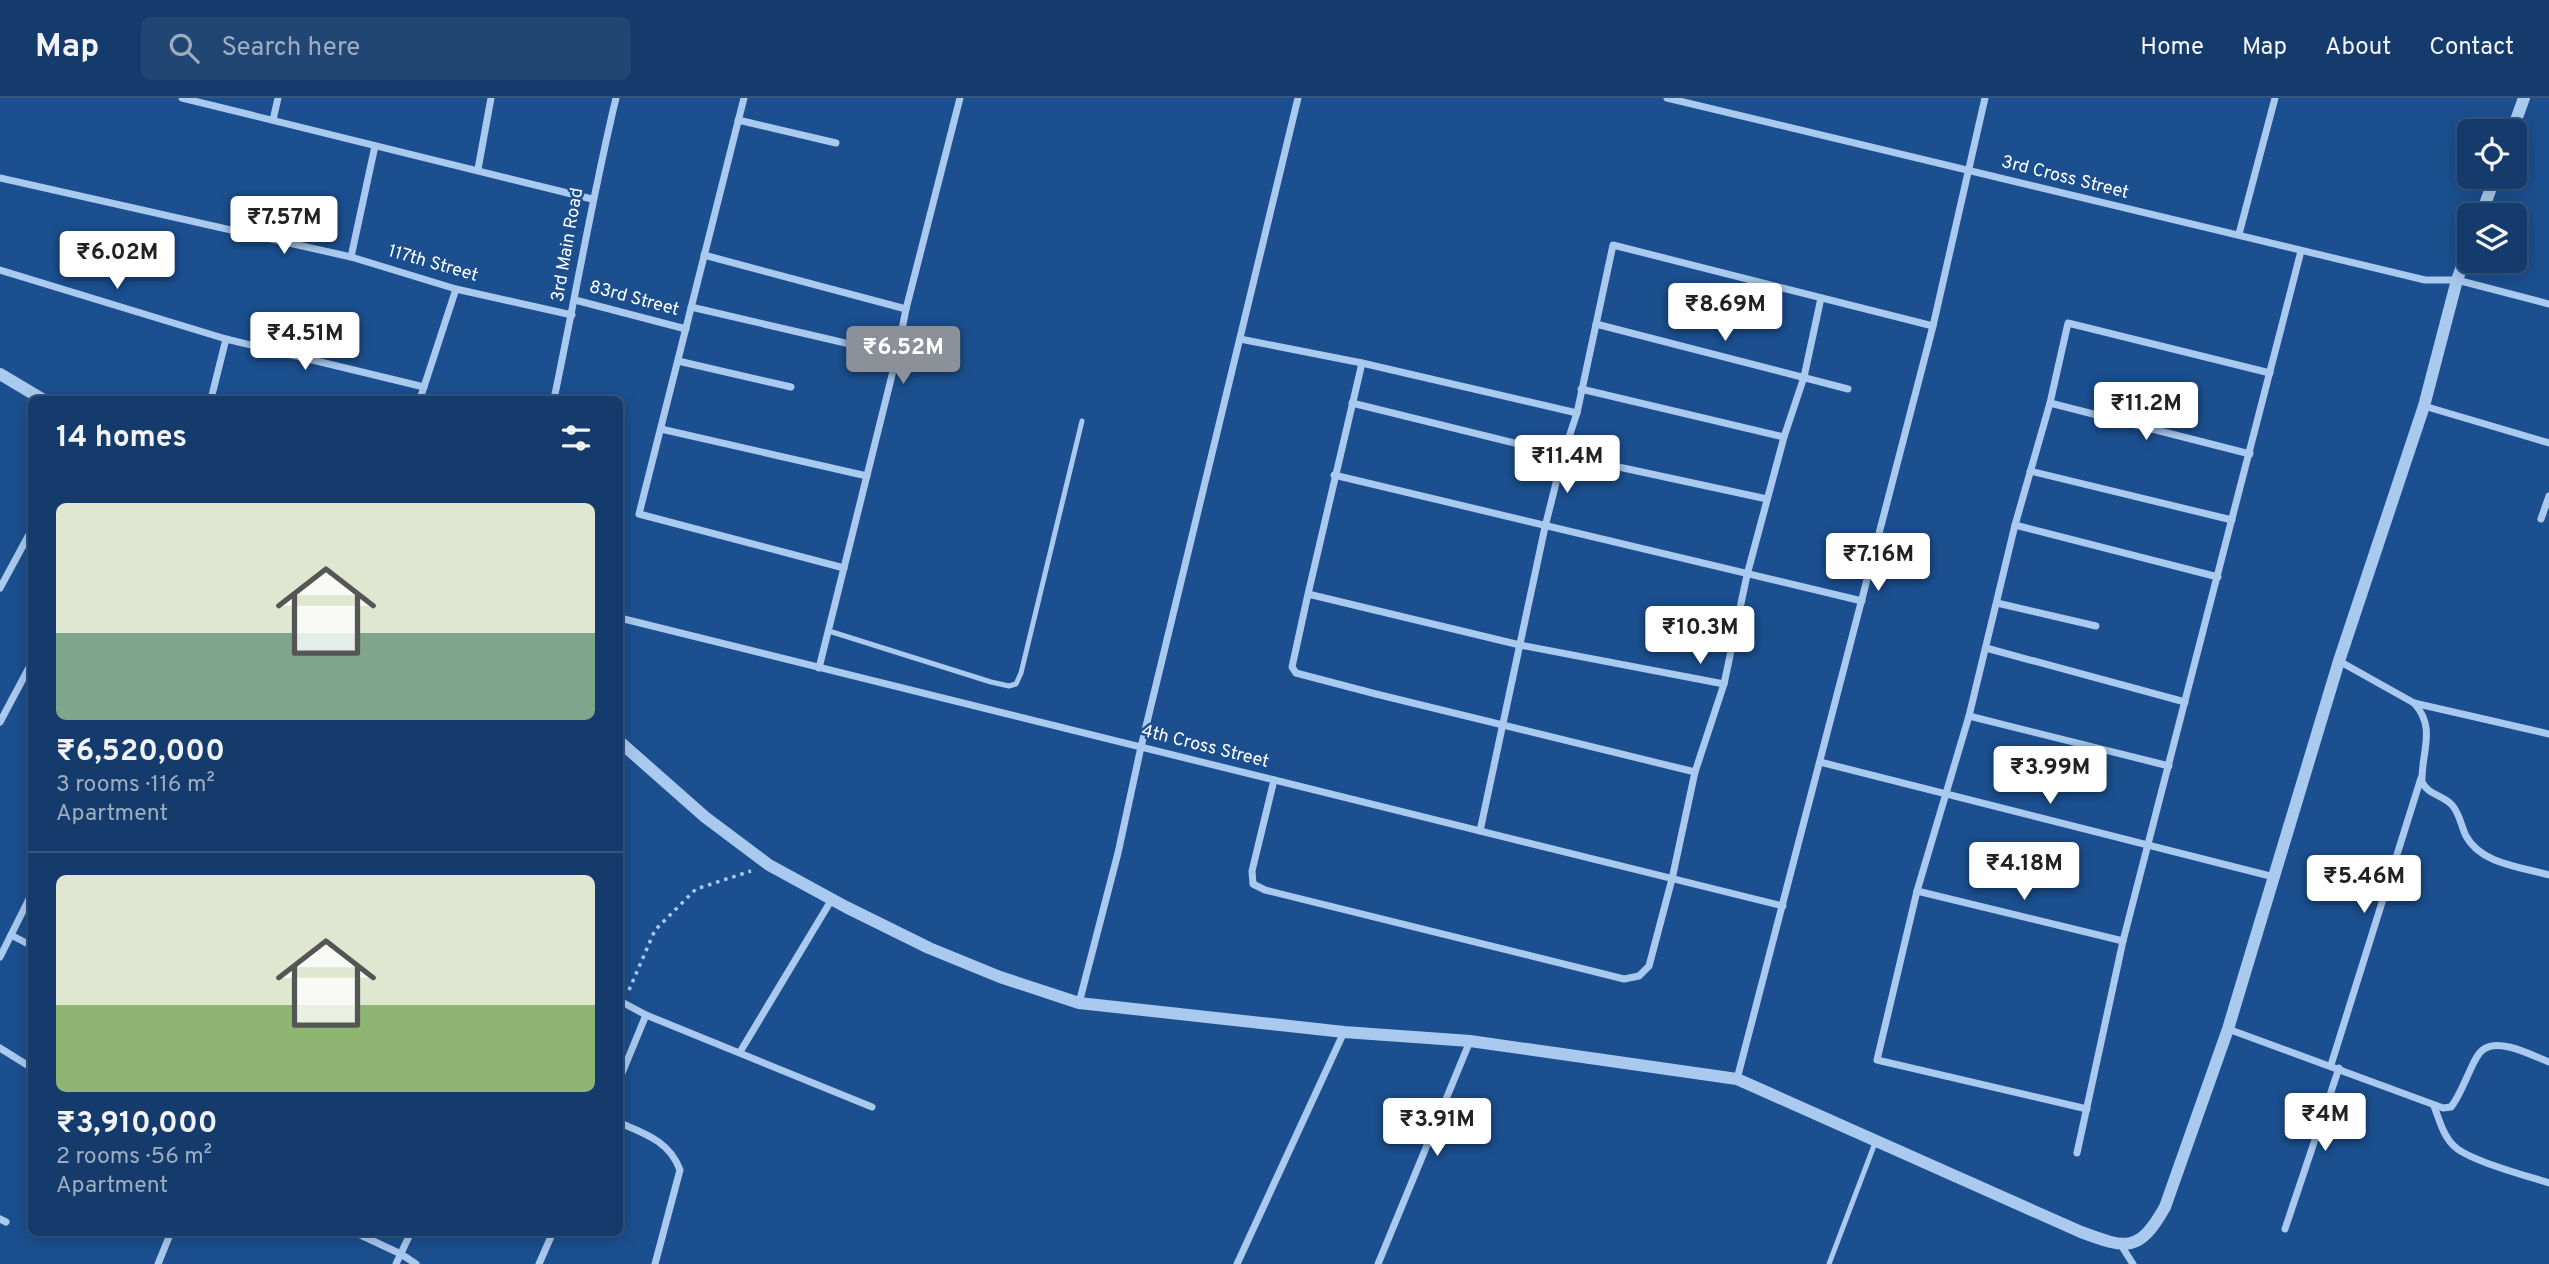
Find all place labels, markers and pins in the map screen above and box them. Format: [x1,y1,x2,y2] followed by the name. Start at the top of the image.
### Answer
[227,197,341,256] pin: ₹7.57M
[60,232,174,291] pin: ₹6.02M
[1668,284,1782,343] pin: ₹8.69M
[248,313,362,372] pin: ₹4.51M
[846,327,960,386] pin: ₹6.52M
[2089,382,2203,442] pin: ₹11.2M
[1510,436,1624,495] pin: ₹11.4M
[1821,533,1935,593] pin: ₹7.16M
[1643,606,1757,666] pin: ₹10.3M
[1993,746,2107,806] pin: ₹3.99M
[1967,842,2081,902] pin: ₹4.18M
[2307,856,2421,915] pin: ₹5.46M
[2291,1094,2359,1153] pin: ₹4M
[1380,1098,1494,1158] pin: ₹3.91M

